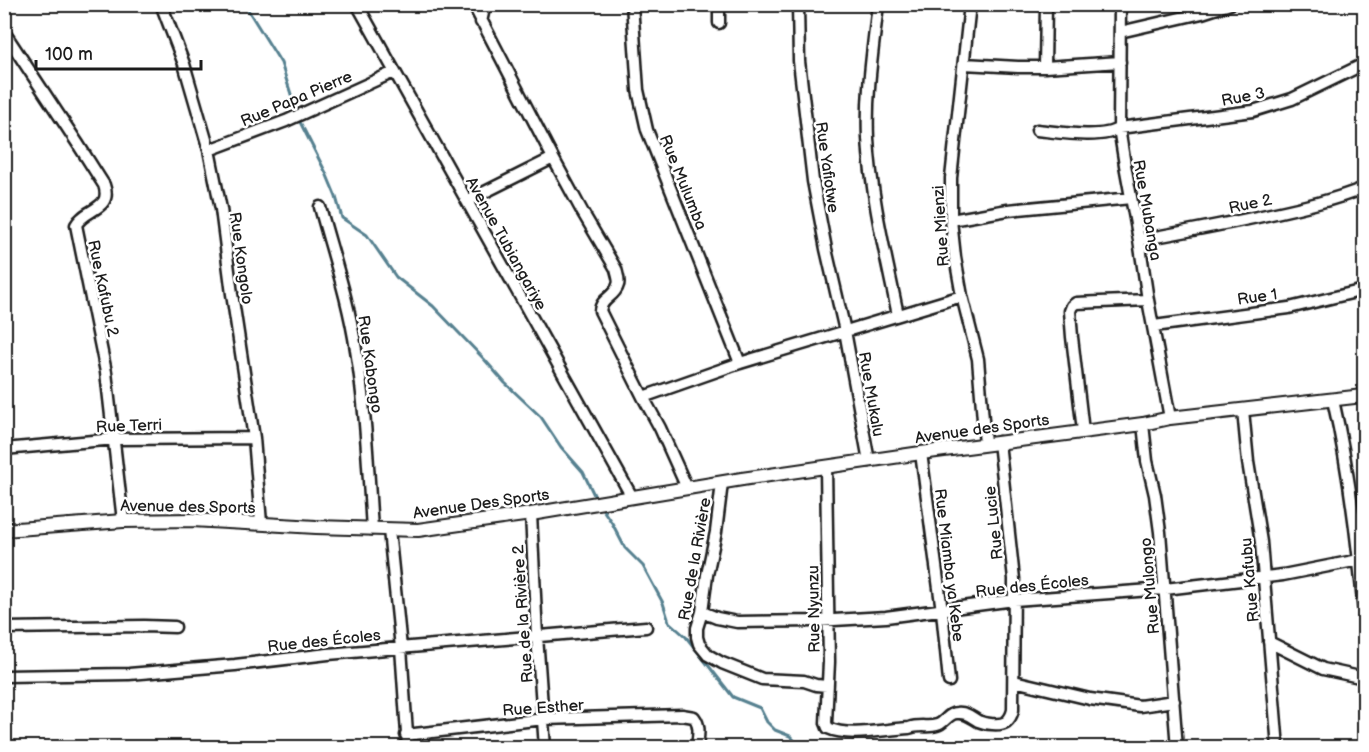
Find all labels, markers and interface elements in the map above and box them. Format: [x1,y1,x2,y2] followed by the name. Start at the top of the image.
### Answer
[36,33,201,71] scale bar
[45,44,93,65] text: 100 m
[238,67,356,131] street label: Rue Papa Pierre
[1220,84,1267,111] street label: Rue 3
[811,120,842,214] street label: Rue Yafiotwe
[655,132,710,233] street label: Rue Mulumba
[1128,158,1165,262] street label: Rue Mubanga
[461,174,550,314] street label: Avenue Tubiangariye
[929,185,954,267] street label: Rue Mienzi
[1227,191,1274,218] street label: Rue 2
[225,211,256,306] street label: Rue Kongolo
[83,238,122,339] street label: Rue Kafubu 2
[1236,285,1278,310] street label: Rue 1
[353,314,386,414] street label: Rue Kabongo
[854,350,887,438] street label: Rue Mukalu
[914,411,1051,448] street label: Avenue des Sports
[96,416,163,437] street label: Rue Terri
[412,485,551,523] street label: Avenue Des Sports
[981,485,1008,561] street label: Rue Lucie
[930,487,967,643] street label: Rue Miamba ya Kebe
[675,496,716,622] street label: Rue de la Rivière
[120,497,256,518] street label: Avenue des Sports
[1137,537,1164,635] street label: Rue Mulongo
[1237,537,1264,623] street label: Rue Kafubu
[509,544,538,684] street label: Rue de la Rivière 2
[804,565,825,653] street label: Rue Nyunzu
[974,569,1090,602] street label: Rue des Écoles
[266,624,382,657] street label: Rue des Écoles
[502,696,585,721] street label: Rue Esther

